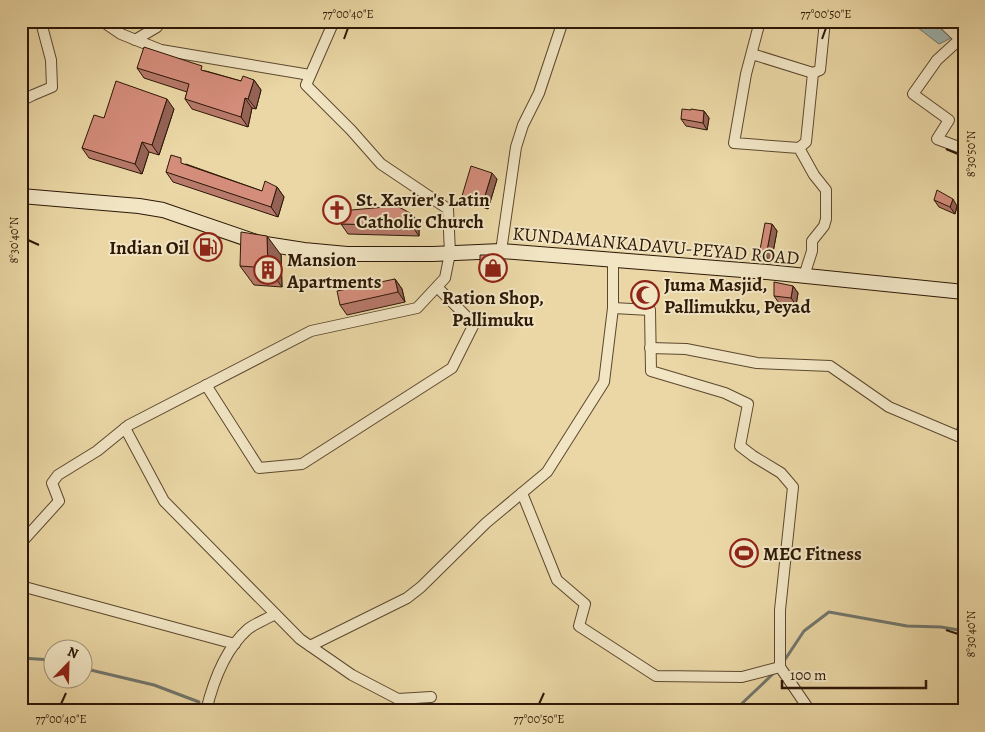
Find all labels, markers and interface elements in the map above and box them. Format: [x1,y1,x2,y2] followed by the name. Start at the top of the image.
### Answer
[322,6,374,22] text: 77°00'40"E
[801,6,851,22] text: 77°00'50"E
[963,130,979,177] text: 8°30'50"N
[356,187,490,235] place label: St. Xavier's Latin Catholic Church
[322,195,352,225] church icon: St. Xavier's Latin Catholic Church
[6,216,22,263] text: 8°30'40"N
[511,220,801,272] street label: KUNDAMANKADAVU-PEYAD ROAD
[193,232,223,262] fuel station icon: Indian Oil
[109,235,189,261] place label: Indian Oil
[286,247,382,295] place label: Mansion Apartments
[478,253,508,283] shop icon: Ration Shop, Pallimuku
[253,255,283,285] building icon: Mansion Apartments
[664,272,811,320] place label: Juma Masjid, Pallimukku, Peyad
[630,280,660,310] mosque icon: Juma Masjid, Pallimukku, Peyad
[442,285,544,333] place label: Ration Shop, Pallimuku
[729,538,759,568] sports icon: MEC Fitness
[763,541,862,567] place label: MEC Fitness
[963,610,979,657] text: 8°30'40"N
[42,640,92,690] north arrow
[64,642,81,663] text: N
[782,657,926,689] scale bar
[790,665,827,685] text: 100 m
[35,711,87,727] text: 77°00'40"E
[514,711,564,727] text: 77°00'50"E

